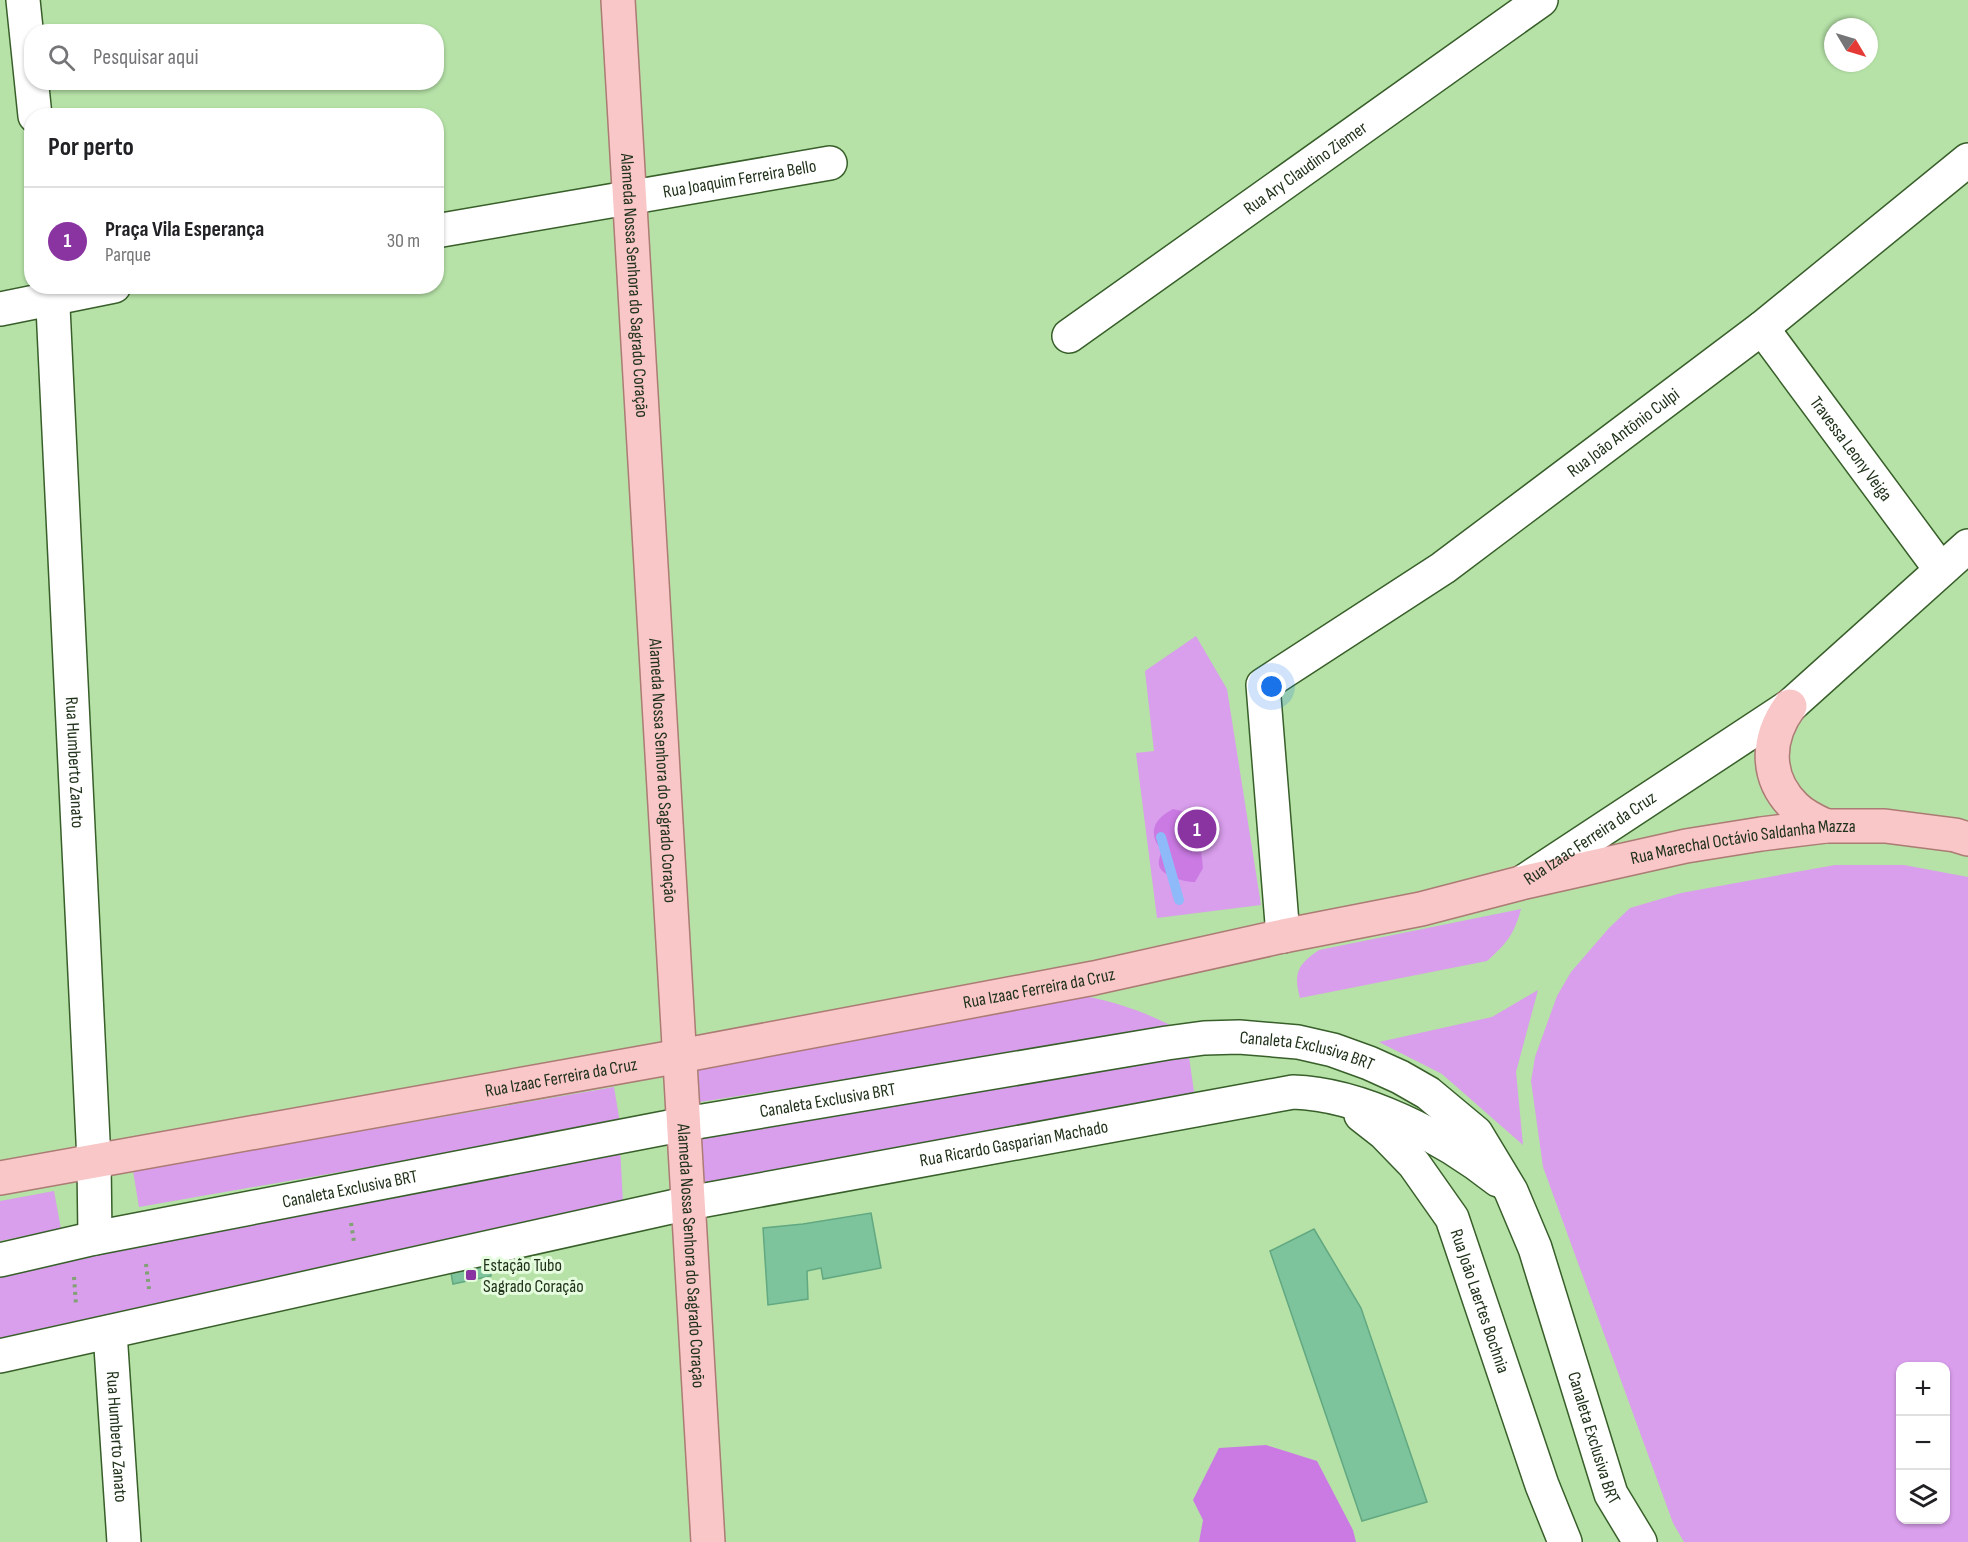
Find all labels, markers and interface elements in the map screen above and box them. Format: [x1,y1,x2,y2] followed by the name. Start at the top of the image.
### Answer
[1824,18,1878,72] north arrow
[24,24,444,90] search box
[45,41,78,74] icon: search
[93,44,198,71] text: Pesquisar aqui
[1240,117,1371,219] street label: Rua Ary Claudino Ziemer
[48,132,134,163] text: Por perto
[616,152,652,418] street label: Alameda Nossa Senhora do Sagrado Coração
[661,156,818,203] street label: Rua Joaquim Ferreira Bello
[105,216,264,243] text: Praça Vila Esperança
[64,229,71,253] text: 1
[387,229,420,253] text: 30 m
[105,243,151,267] text: Parque
[1563,384,1684,482] street label: Rua João Antônio Culpi
[1805,392,1896,505] street label: Travessa Leony Veiga
[644,637,681,904] street label: Alameda Nossa Senhora do Sagrado Coração
[1257,672,1286,701] your location
[61,696,88,829] street label: Rua Humberto Zanato
[1520,787,1661,890] street label: Rua Izaac Ferreira da Cruz
[1178,806,1216,852] pin: 1
[1629,816,1856,869] street label: Rua Marechal Octávio Saldanha Mazza
[961,964,1117,1013] street label: Rua Izaac Ferreira da Cruz
[1239,1027,1378,1075] street label: Canaleta Exclusiva BRT
[483,1054,639,1102] street label: Rua Izaac Ferreira da Cruz
[758,1079,897,1122] street label: Canaleta Exclusiva BRT
[918,1116,1110,1171] street label: Rua Ricardo Gasparian Machado
[673,1122,709,1389] street label: Alameda Nossa Senhora do Sagrado Coração
[280,1166,419,1213] street label: Canaleta Exclusiva BRT
[1445,1226,1514,1376] street label: Rua João Laertes Bochnia
[483,1255,584,1297] place label: Estação Tubo Sagrado Coração
[464,1268,478,1282] marker: Estação Tubo Sagrado Coração
[1896,1362,1950,1524] map controls
[1896,1362,1950,1416] button: +
[1563,1369,1625,1508] street label: Canaleta Exclusiva BRT
[102,1371,131,1503] street label: Rua Humberto Zanato
[1896,1416,1950,1470] button: −
[1896,1470,1950,1524] button: layers

